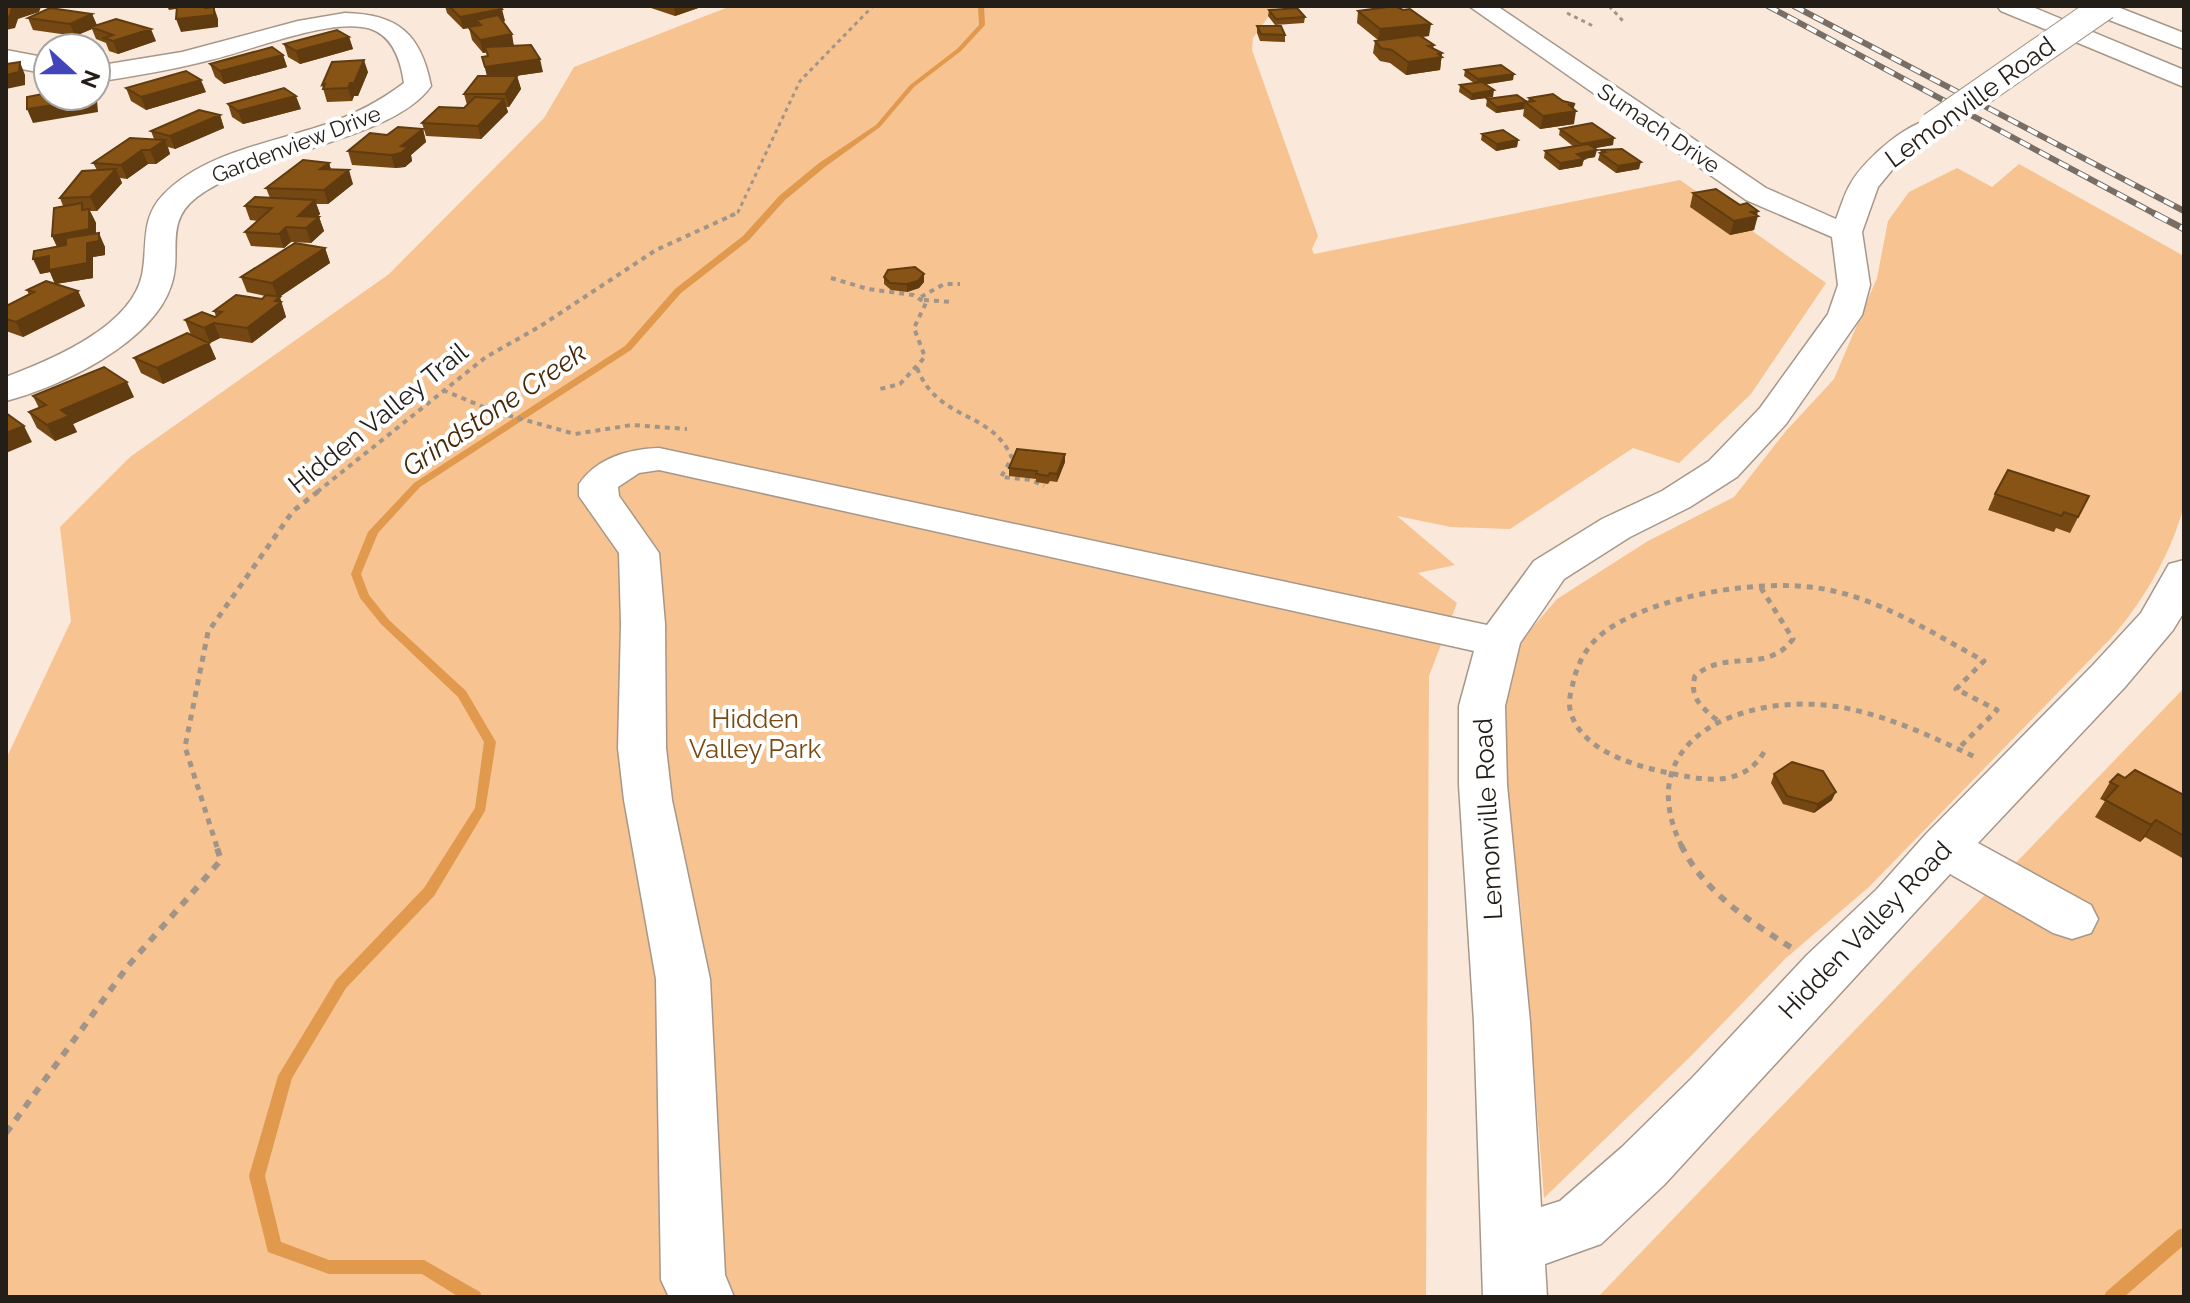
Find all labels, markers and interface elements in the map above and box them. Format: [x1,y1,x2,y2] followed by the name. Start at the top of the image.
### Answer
[1879,30,2061,174] street label: Lemonville Road
[32,32,112,112] north arrow
[76,67,106,92] text: N
[1593,78,1725,178] street label: Sumach Drive
[208,100,384,188] street label: Gardenview Drive
[282,336,474,499] street label: Hidden Valley Trail
[396,336,593,483] water label: Grindstone Creek
[689,704,822,764] park label: Hidden Valley Park
[1468,717,1508,921] street label: Lemonville Road
[1773,835,1957,1025] street label: Hidden Valley Road

